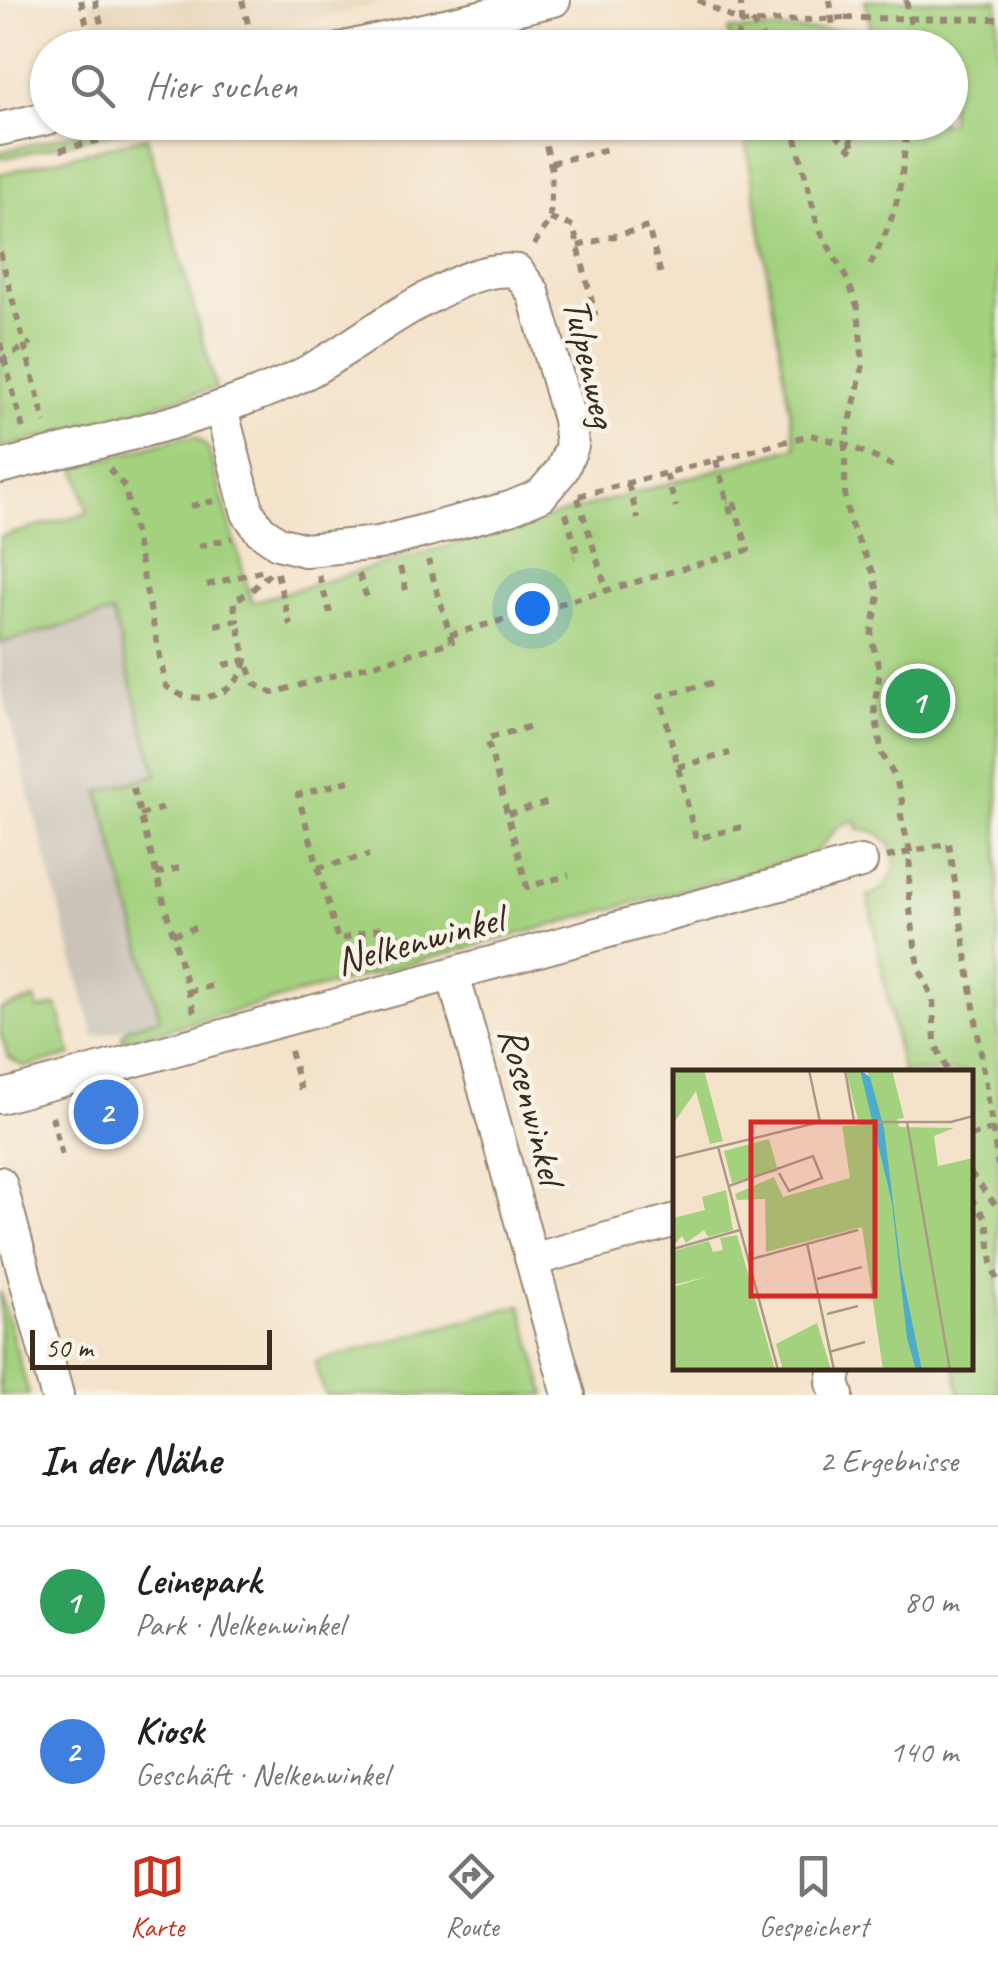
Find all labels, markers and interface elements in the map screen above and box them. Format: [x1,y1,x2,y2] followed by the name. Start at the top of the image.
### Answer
[30,30,968,140] search box
[65,58,120,113] icon: search
[145,62,297,109] text: Hier suchen
[551,293,630,434] street label: Tulpenweg
[507,583,558,634] your location
[886,664,950,738] pin: 1
[330,892,515,986] street label: Nelkenwinkel
[487,1021,579,1195] street label: Rosenwinkel
[673,1070,973,1370] inset map
[74,1074,138,1150] pin: 2
[30,1325,272,1370] scale bar
[45,1330,93,1365] text: 50 m
[40,1434,221,1487] text: In der Nähe
[819,1440,958,1481] text: 2 Ergebnisse
[135,1557,261,1604] text: Leinepark
[65,1581,80,1622] text: 1
[904,1581,958,1622] text: 80 m
[135,1604,344,1645] text: Park · Nelkenwinkel
[135,1707,203,1754] text: Kiosk
[65,1731,80,1772] text: 2
[889,1731,958,1772] text: 140 m
[135,1754,389,1795] text: Geschäft · Nelkenwinkel
[130,1849,185,1944] tab: Karte
[444,1849,499,1944] tab: Route
[759,1849,868,1944] tab: Gespeichert

